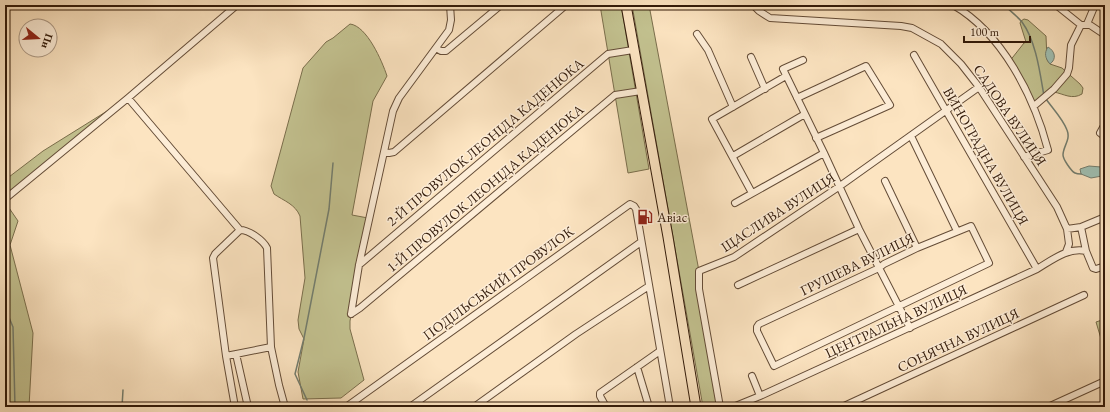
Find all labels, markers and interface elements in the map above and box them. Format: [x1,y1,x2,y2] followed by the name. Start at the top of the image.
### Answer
[18,18,58,58] north arrow
[964,18,1030,44] scale bar
[970,24,1000,40] text: 100 m
[38,32,56,51] text: Пн
[383,54,587,230] street label: 2-Й ПРОВУЛОК ЛЕОНІДА КАДЕНЮКА
[969,61,1051,170] street label: САДОВА ВУЛИЦЯ
[939,84,1033,229] street label: ВИНОГРАДНА ВУЛИЦЯ
[383,100,587,276] street label: 1-Й ПРОВУЛОК ЛЕОНІДА КАДЕНЮКА
[717,168,839,256] street label: ЩАСЛИВА ВУЛИЦЯ
[636,208,654,226] fuel station icon: Авіас
[656,208,688,226] place label: Авіас
[419,222,578,344] street label: ПОДІЛЬСЬКИЙ ПРОВУЛОК
[797,228,917,299] street label: ГРУШЕВА ВУЛИЦЯ
[822,280,970,362] street label: ЦЕНТРАЛЬНА ВУЛИЦЯ
[894,304,1022,376] street label: СОНЯЧНА ВУЛИЦЯ

